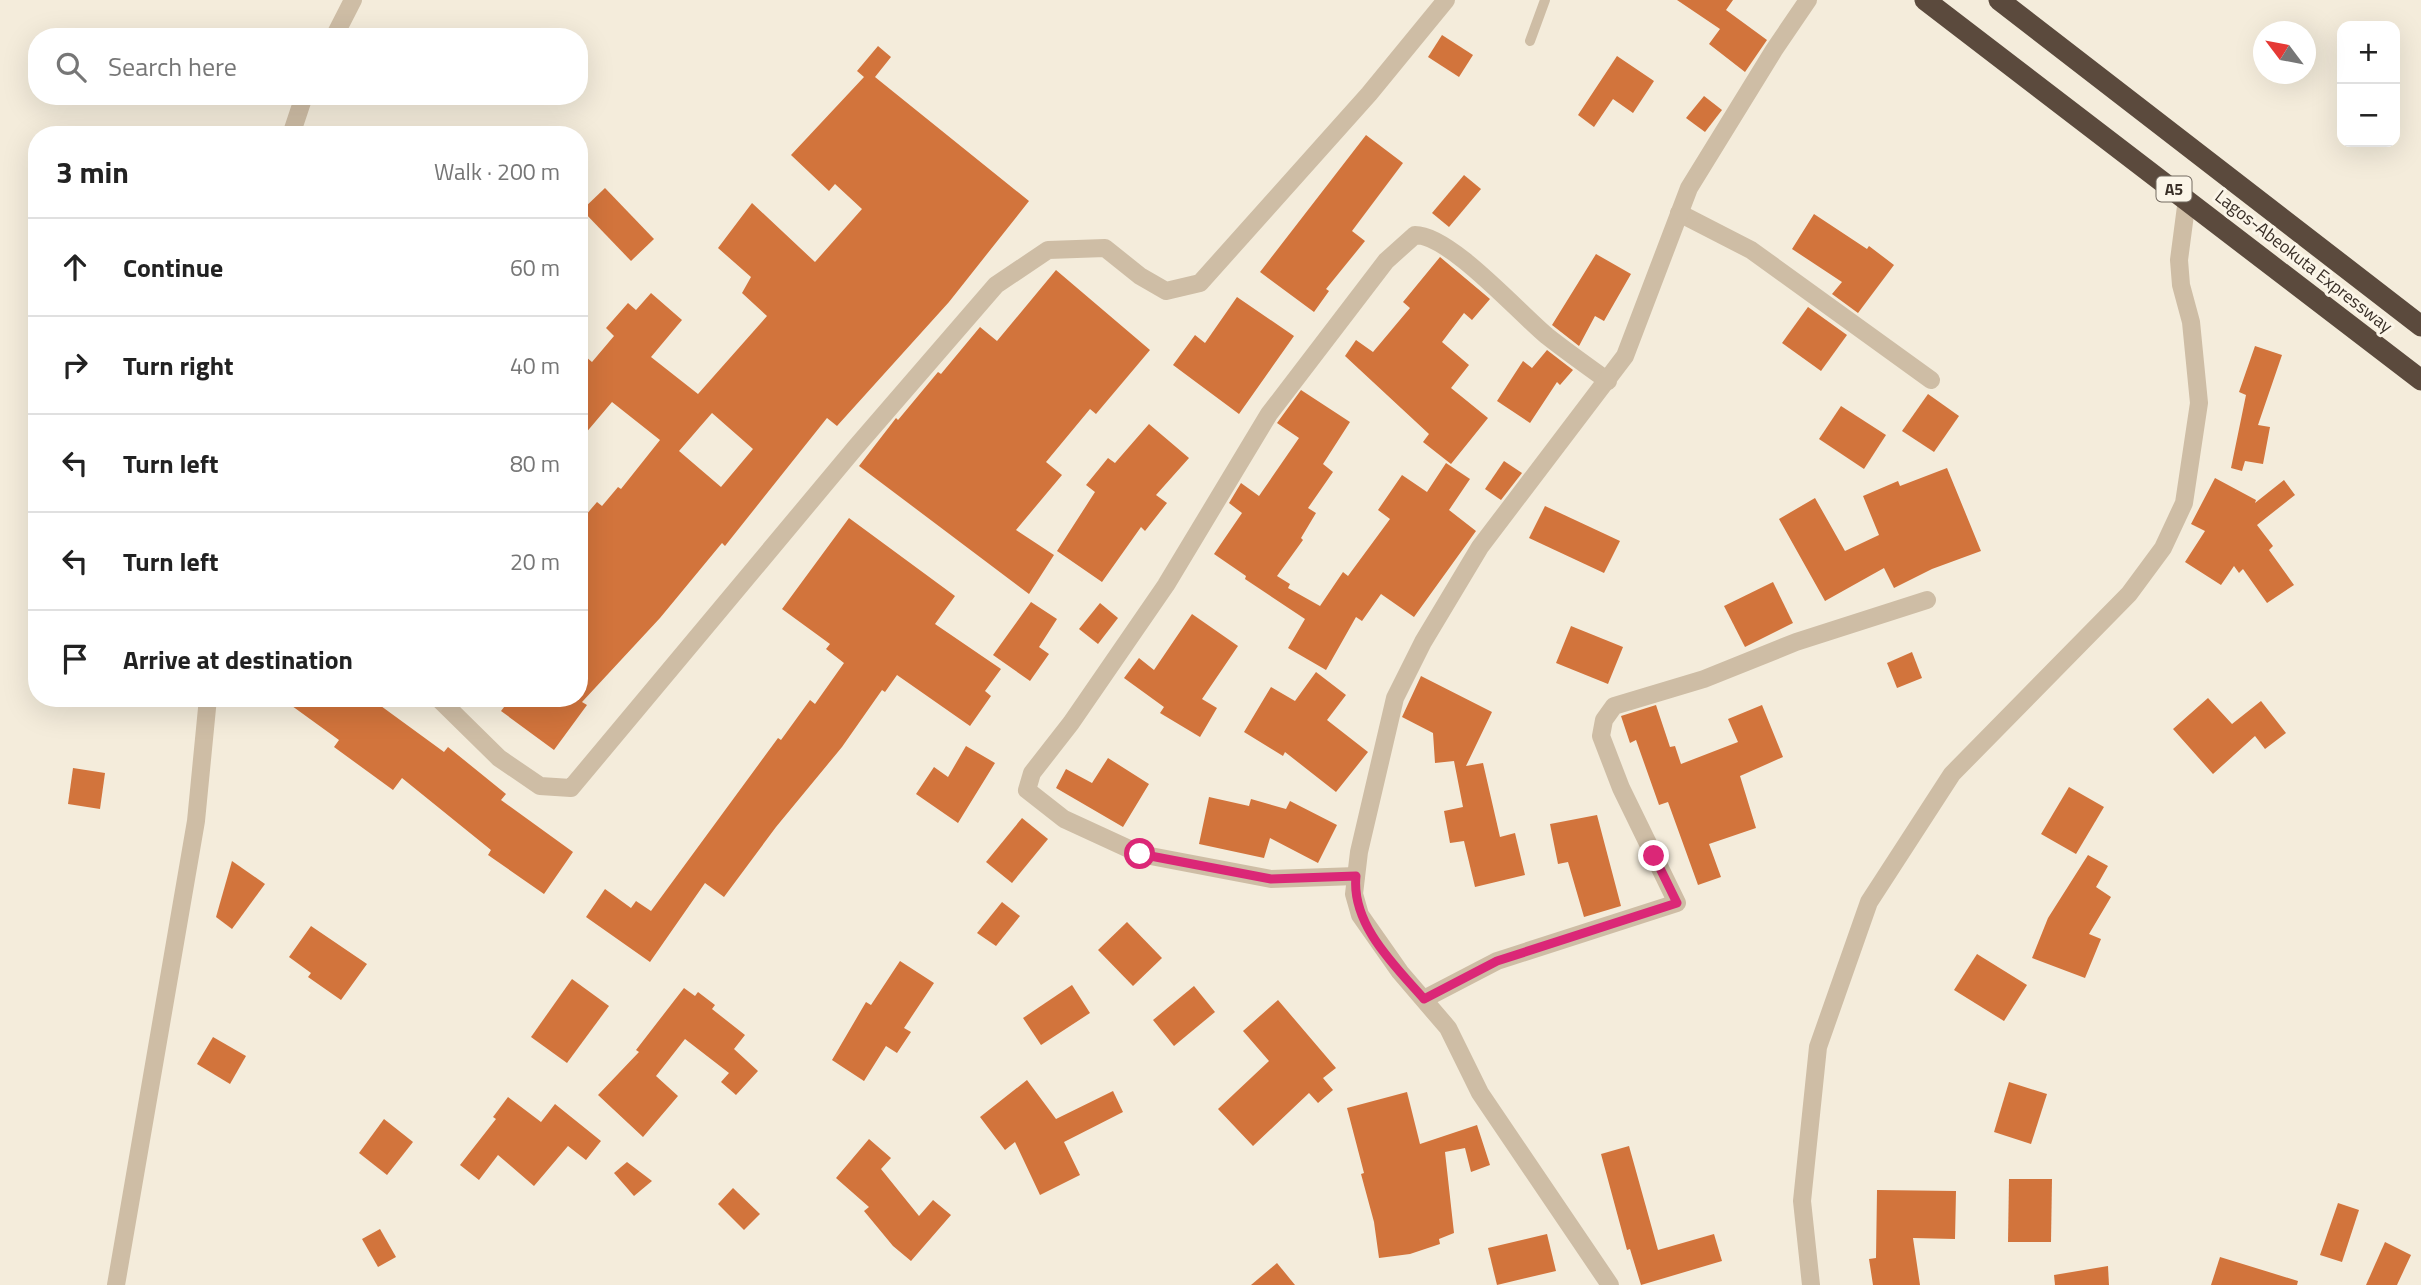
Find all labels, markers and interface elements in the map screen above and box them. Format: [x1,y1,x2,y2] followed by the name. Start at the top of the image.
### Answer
[2253,21,2316,84] north arrow
[2337,21,2400,147] map controls
[2337,21,2400,84] button: +
[28,28,588,105] search box
[108,47,237,86] text: Search here
[52,48,90,86] icon: search
[2337,84,2400,147] button: −
[56,149,129,195] text: 3 min
[434,154,560,189] text: Walk · 200 m
[2156,176,2192,202] road number: A5
[2209,183,2399,339] street label: Lagos-Abeokuta Expressway
[56,248,94,286] icon: ahead
[123,248,223,287] text: Continue
[510,250,560,285] text: 60 m
[56,346,94,384] icon: right
[123,346,234,385] text: Turn right
[510,348,560,383] text: 40 m
[56,444,94,482] icon: left
[123,444,218,483] text: Turn left
[510,446,560,481] text: 80 m
[56,542,94,580] icon: left
[123,542,218,581] text: Turn left
[510,544,560,579] text: 20 m
[56,640,94,678] icon: arrive
[123,640,353,679] text: Arrive at destination
[1124,838,1155,869] route start
[1638,840,1669,871] route end

